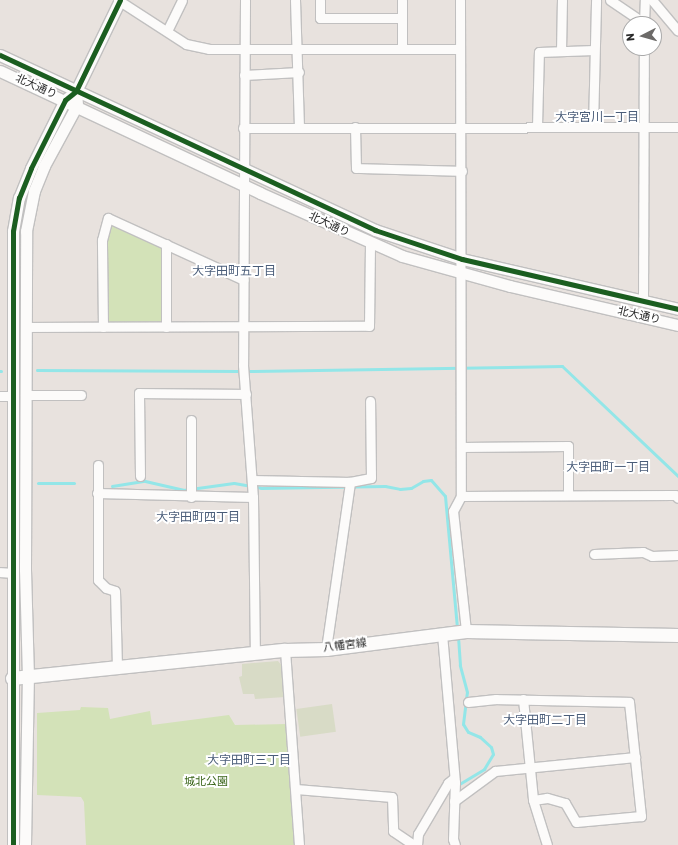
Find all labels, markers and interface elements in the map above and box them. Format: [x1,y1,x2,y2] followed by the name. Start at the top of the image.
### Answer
[622,16,662,56] north arrow
[624,33,637,42] text: N
[13,72,59,102] street label: 北大通り
[555,111,639,125] district label: 大字宮川一丁目
[306,210,352,240] street label: 北大通り
[192,265,276,279] district label: 大字田町五丁目
[616,305,662,327] street label: 北大通り
[566,461,650,475] district label: 大字田町一丁目
[156,511,240,525] district label: 大字田町四丁目
[322,637,368,655] street label: 八幡宮線
[503,714,587,728] district label: 大字田町二丁目
[207,754,291,768] district label: 大字田町三丁目
[184,775,228,789] park label: 城北公園

